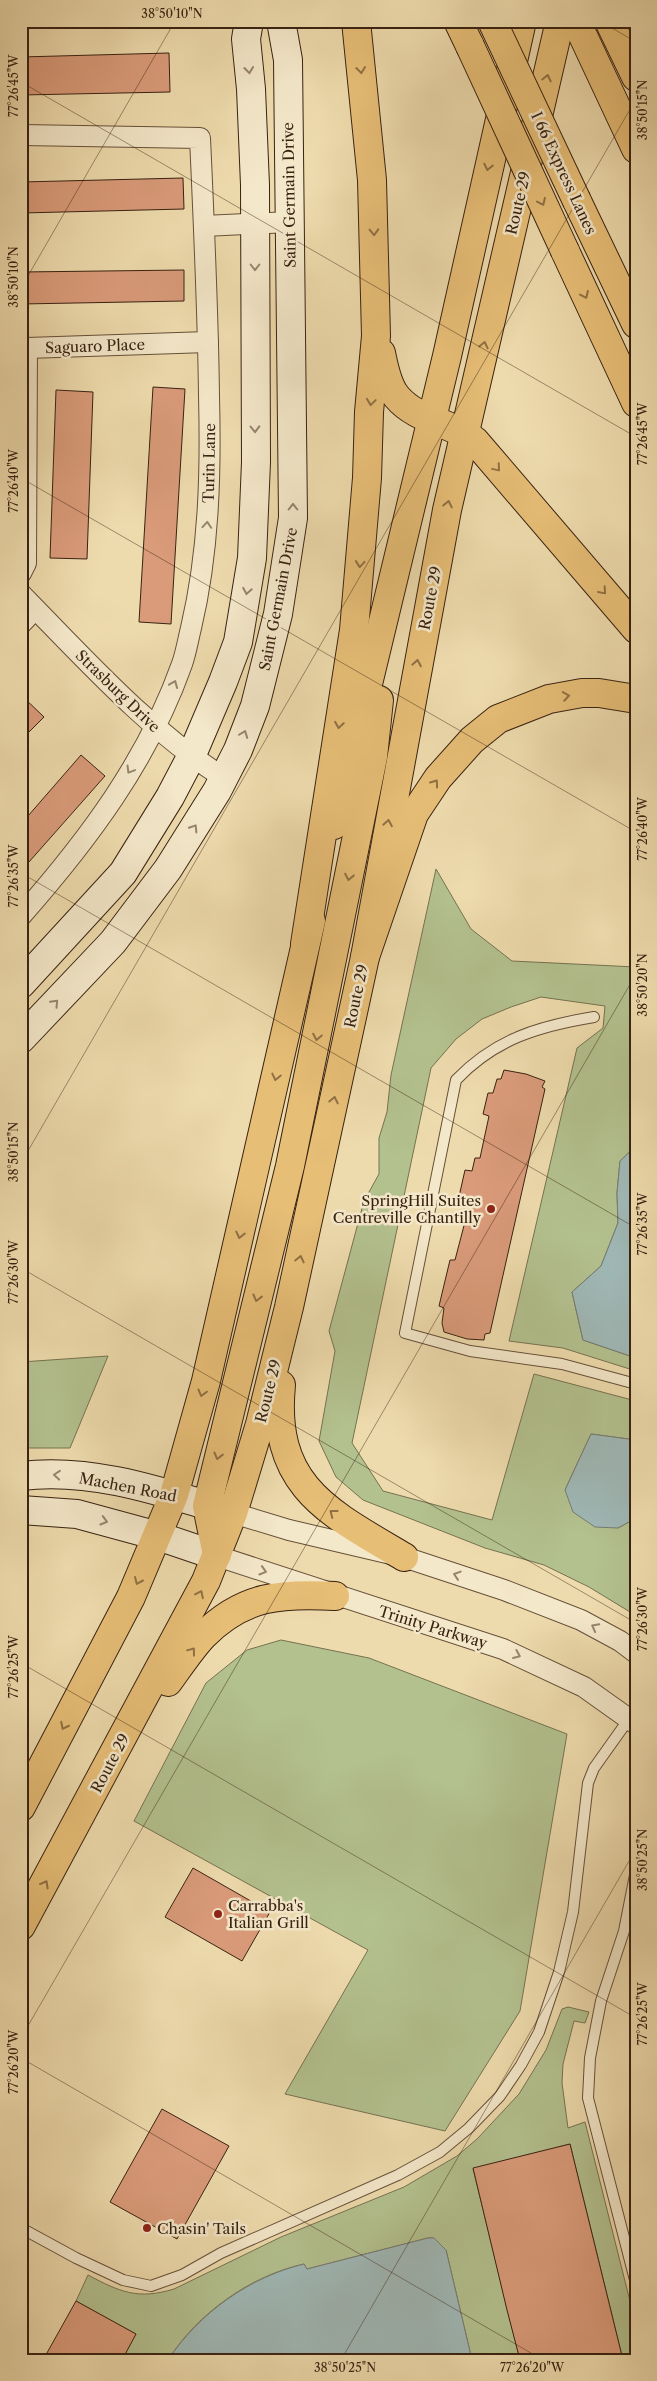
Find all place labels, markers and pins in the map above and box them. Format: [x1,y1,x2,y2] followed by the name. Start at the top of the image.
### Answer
[333,1191,482,1227] place label: SpringHill Suites Centreville Chantilly
[485,1203,497,1215] marker: SpringHill Suites Centreville Chantilly
[228,1896,309,1932] place label: Carrabba's Italian Grill
[212,1908,224,1920] marker: Carrabba's Italian Grill
[157,2219,246,2238] place label: Chasin' Tails
[141,2222,153,2234] marker: Chasin' Tails

